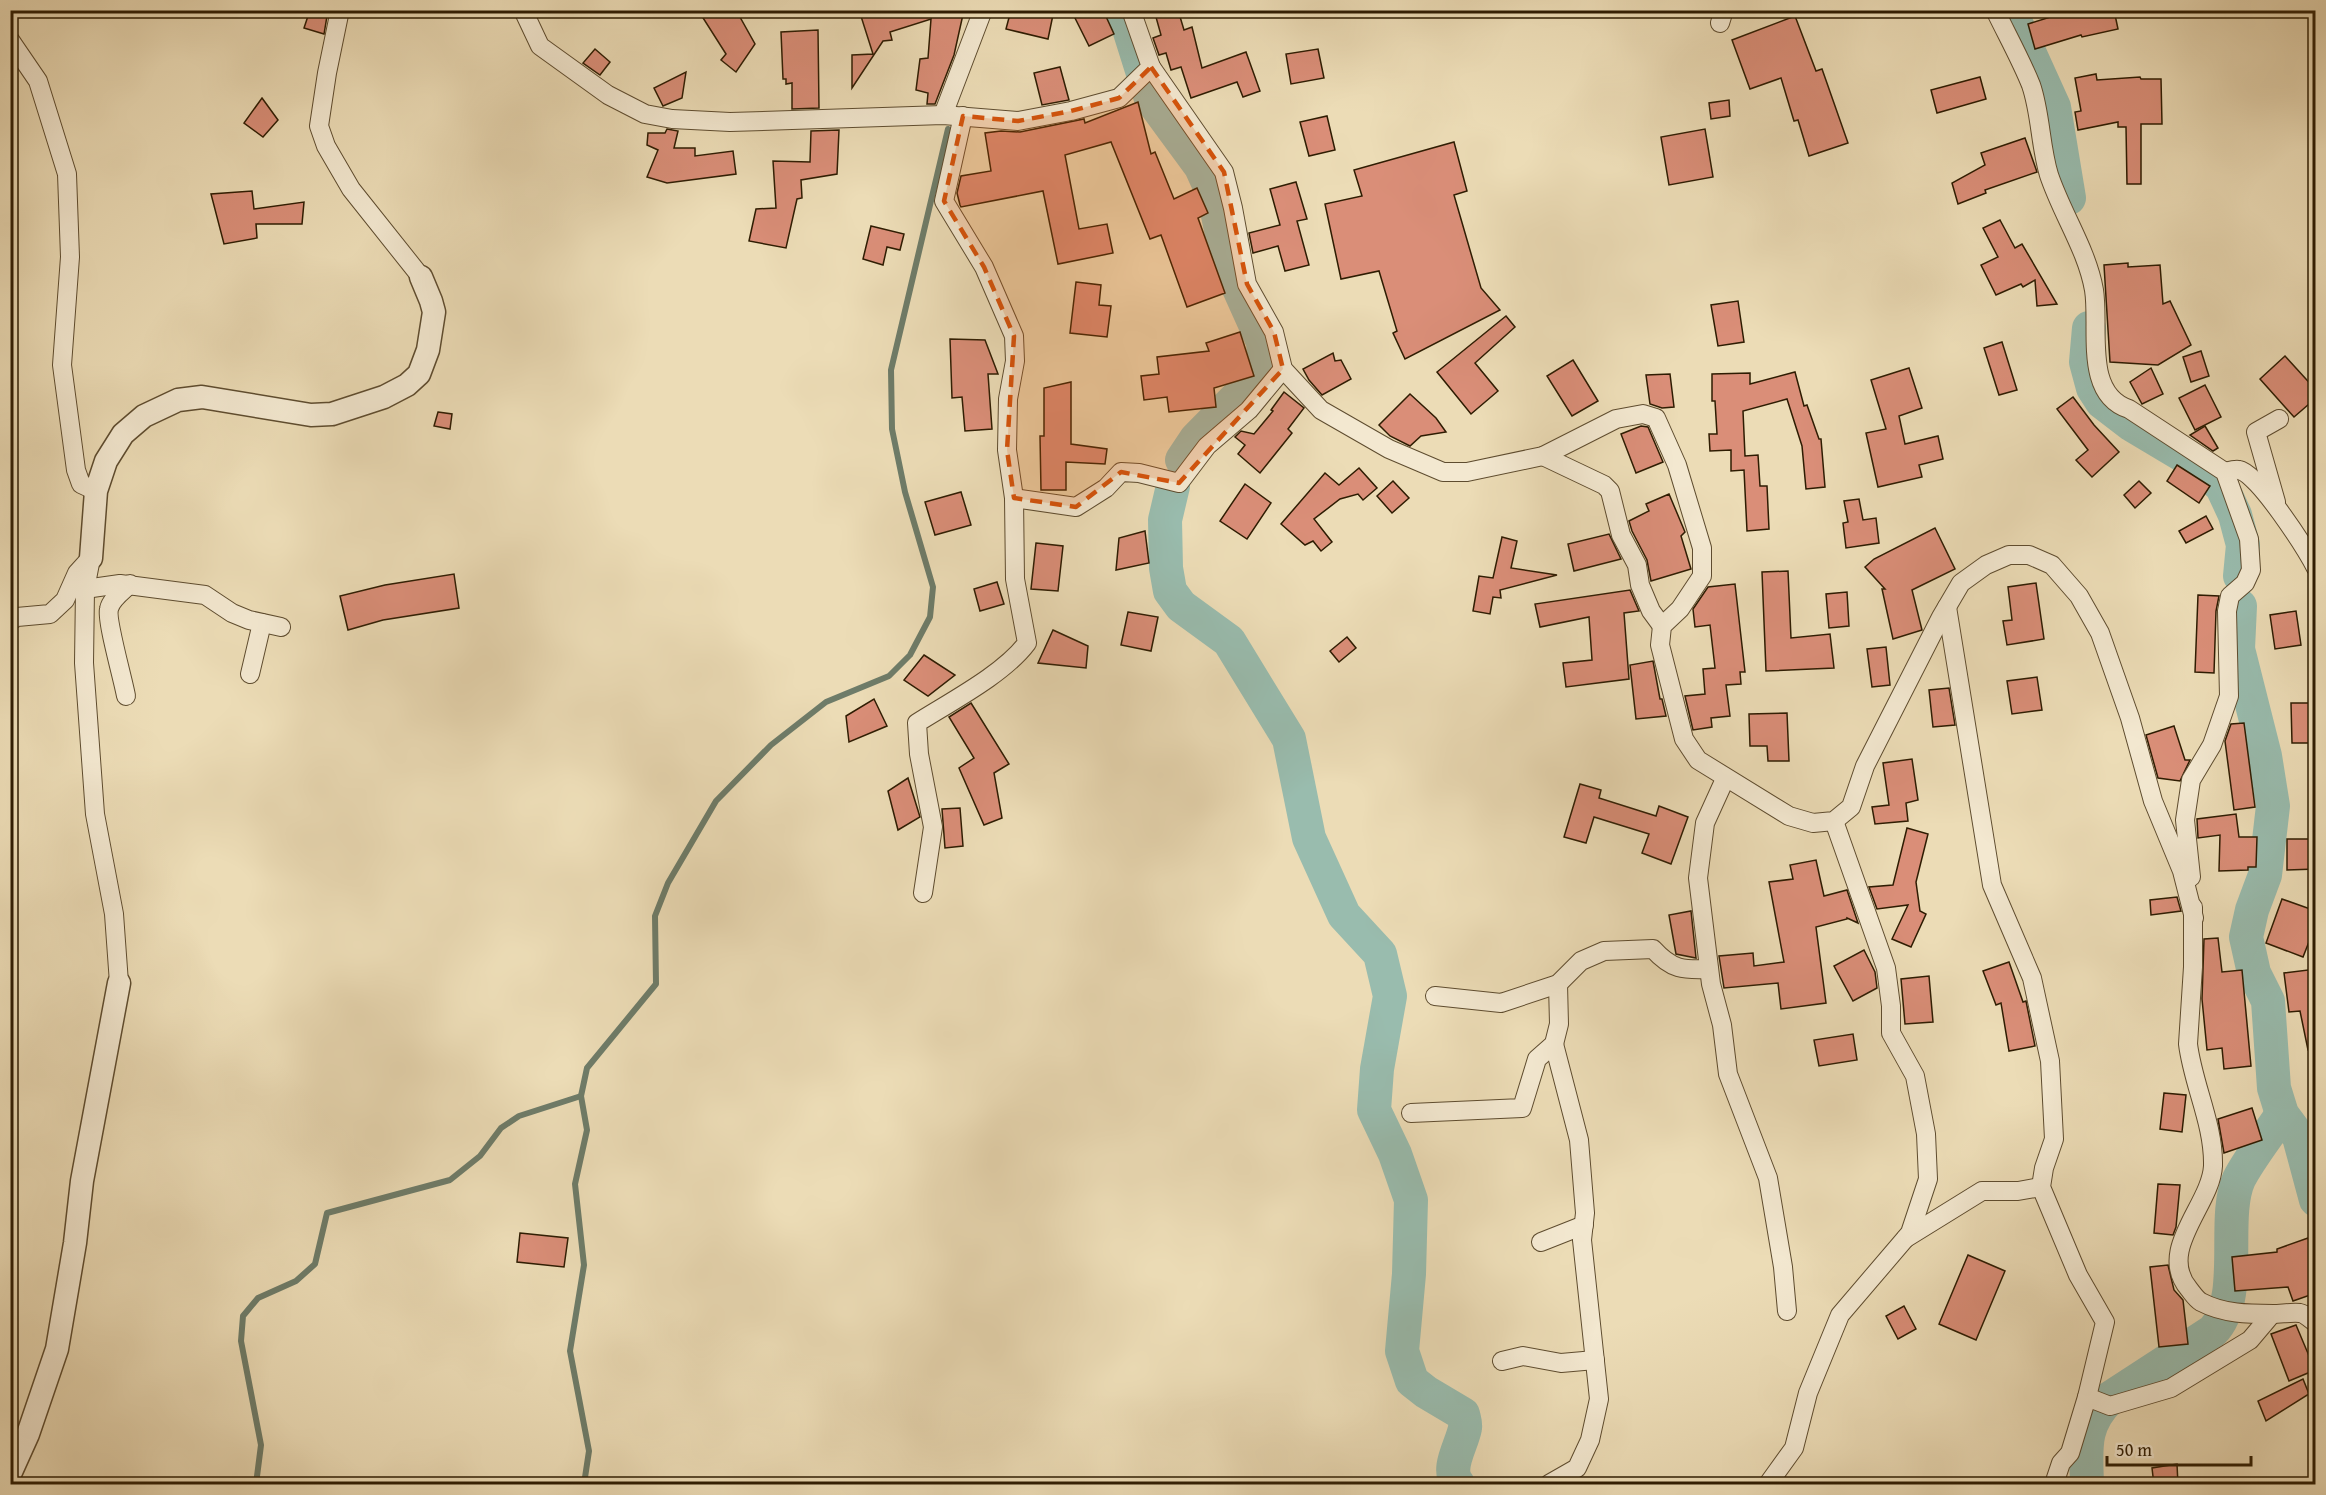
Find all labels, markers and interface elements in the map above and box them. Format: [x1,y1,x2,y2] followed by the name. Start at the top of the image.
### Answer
[2107,1429,2251,1467] scale bar
[2116,1436,2152,1463] text: 50 m

